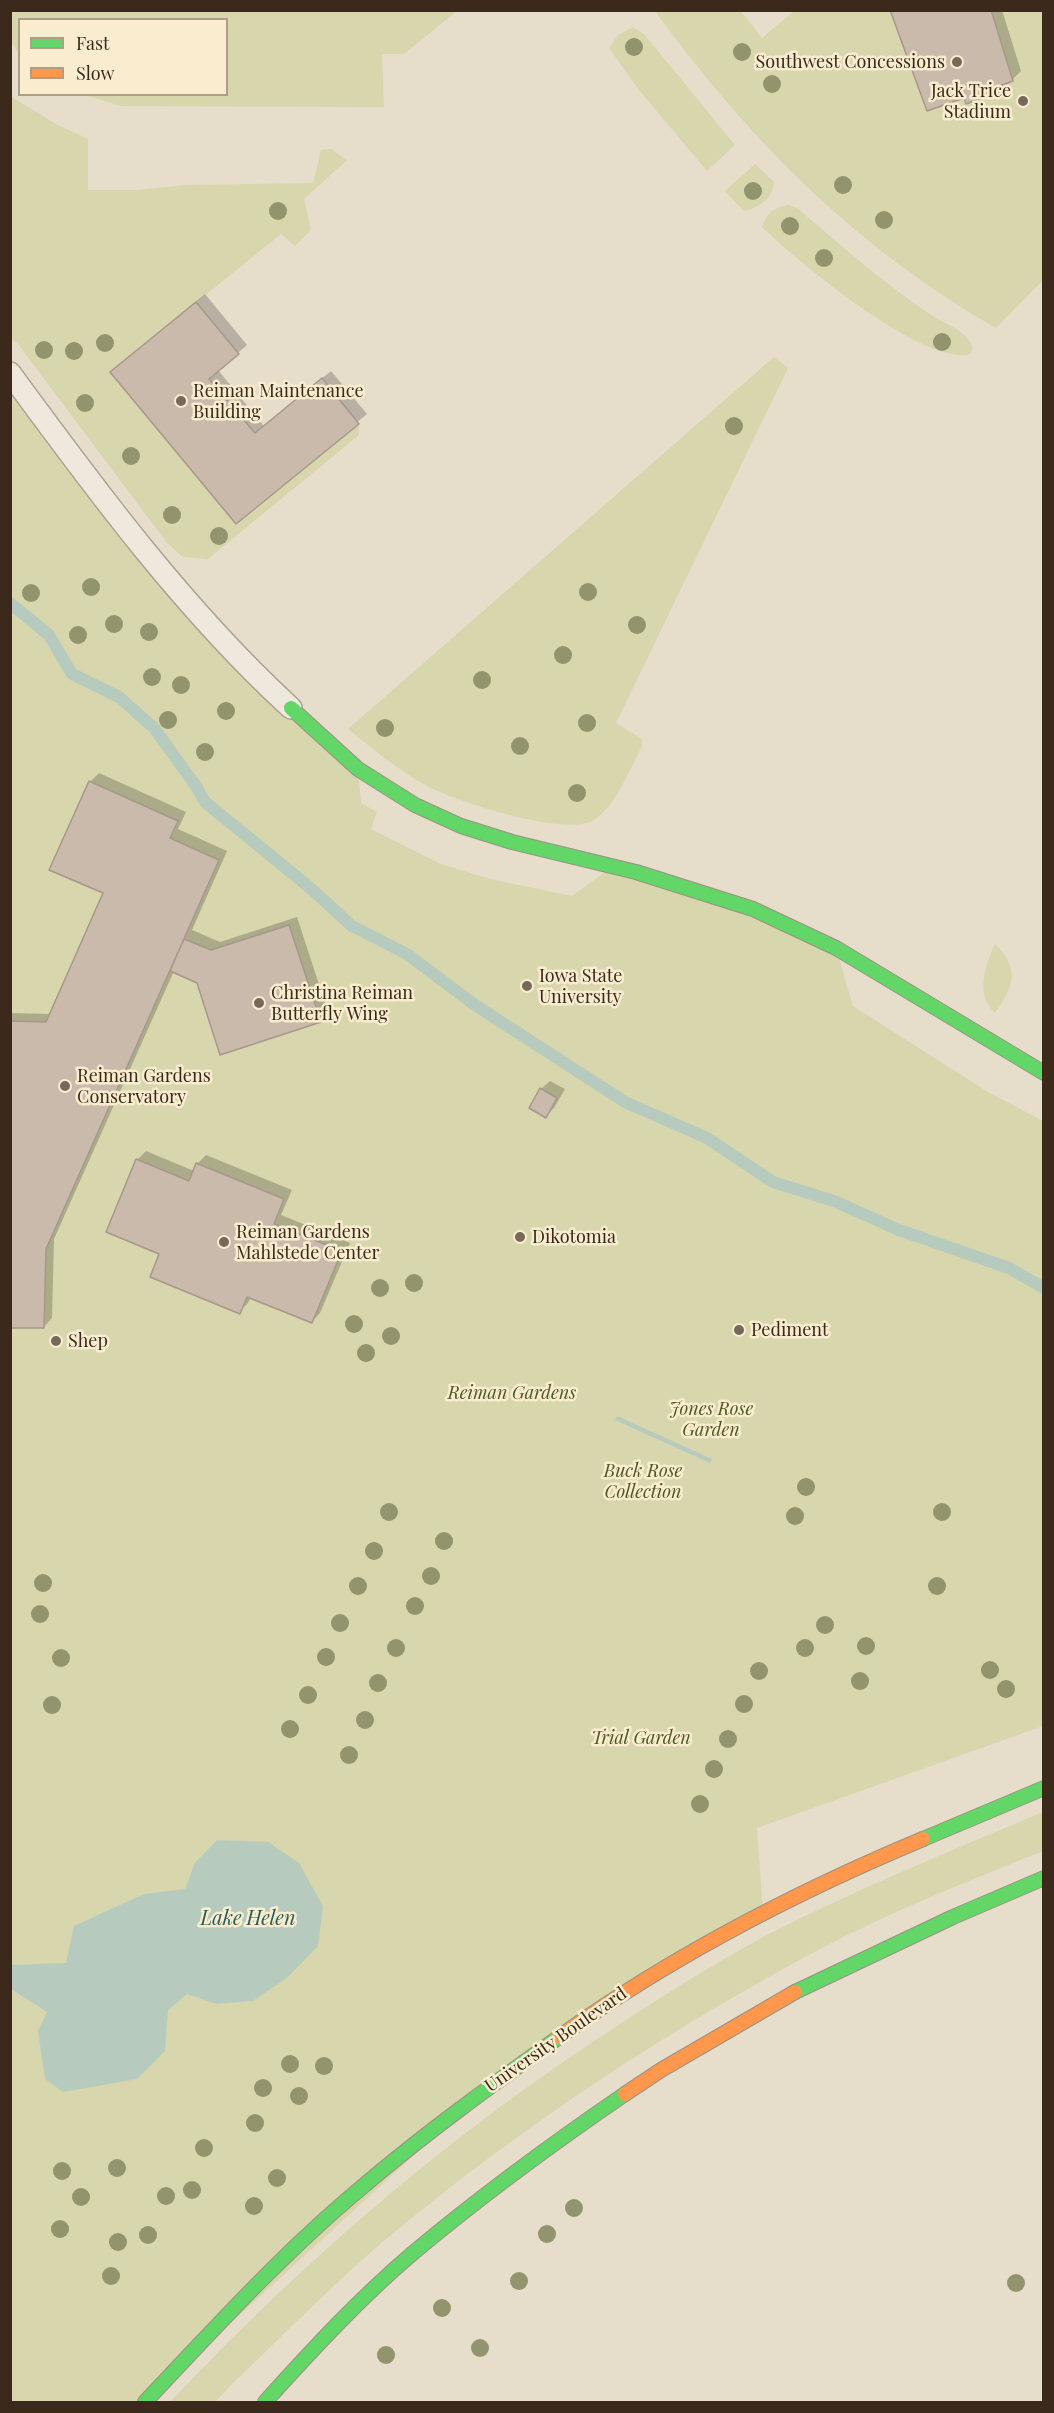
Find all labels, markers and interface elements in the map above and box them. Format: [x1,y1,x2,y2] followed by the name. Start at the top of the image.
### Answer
[18,18,228,96] legend
[76,31,109,55] text: Fast
[756,51,945,73] place label: Southwest Concessions
[950,55,964,69] marker: Southwest Concessions
[76,61,114,85] text: Slow
[931,80,1011,122] place label: Jack Trice Stadium
[1016,94,1030,108] marker: Jack Trice Stadium
[193,380,364,422] place label: Reiman Maintenance Building
[174,394,188,408] marker: Reiman Maintenance Building
[539,965,622,1008] place label: Iowa State University
[520,979,534,993] marker: Iowa State University
[271,982,413,1024] place label: Christina Reiman Butterfly Wing
[252,996,266,1010] marker: Christina Reiman Butterfly Wing
[77,1065,211,1108] place label: Reiman Gardens Conservatory
[58,1079,72,1093] marker: Reiman Gardens Conservatory
[236,1221,380,1264] place label: Reiman Gardens Mahlstede Center
[532,1226,616,1248] place label: Dikotomia
[513,1230,527,1244] marker: Dikotomia
[217,1235,231,1249] marker: Reiman Gardens Mahlstede Center
[751,1319,828,1341] place label: Pediment
[732,1323,746,1337] marker: Pediment
[68,1330,108,1352] place label: Shep
[49,1334,63,1348] marker: Shep
[448,1382,576,1404] park label: Reiman Gardens
[669,1398,753,1440] park label: Jones Rose Garden
[604,1460,682,1502] park label: Buck Rose Collection
[591,1727,691,1749] park label: Trial Garden
[201,1907,295,1931] water label: Lake Helen
[481,1983,631,2097] street label: University Boulevard

